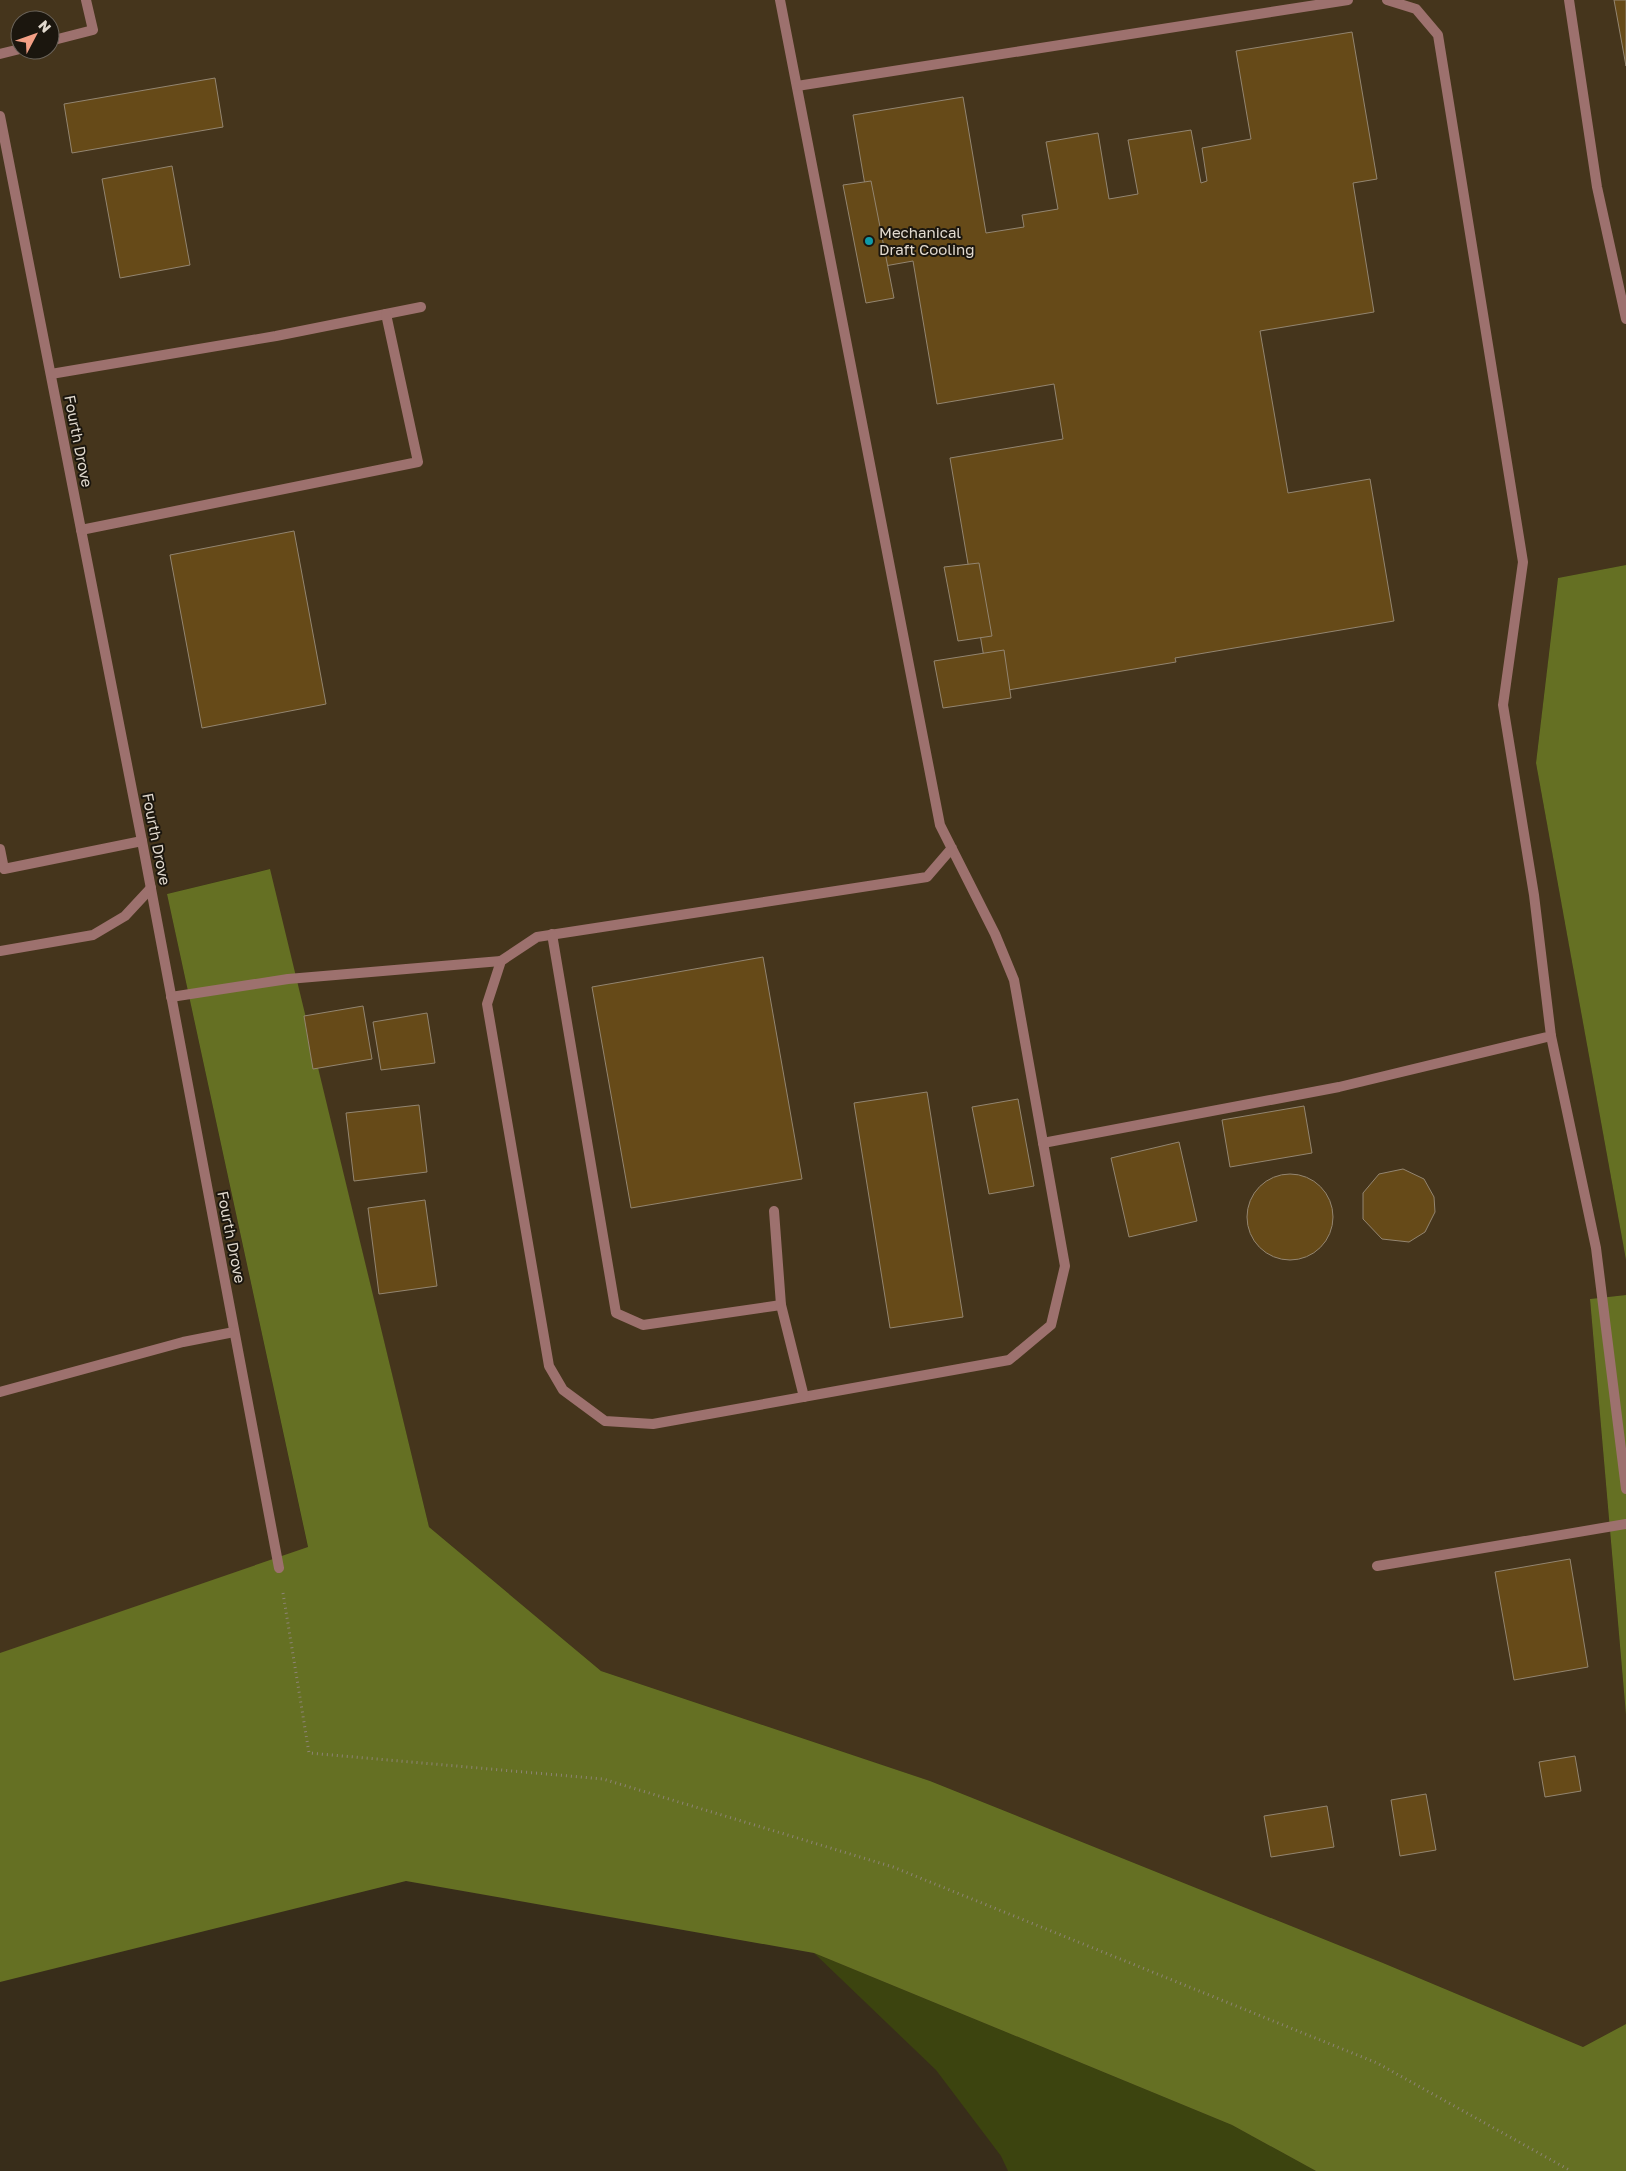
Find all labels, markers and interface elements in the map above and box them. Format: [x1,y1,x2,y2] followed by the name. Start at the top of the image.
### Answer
[10,10,60,60] north arrow
[35,17,55,36] text: N
[879,223,975,258] place label: Mechanical Draft Cooling
[863,235,875,247] marker: Mechanical Draft Cooling
[61,393,97,489] street label: Fourth Drove
[139,791,175,887] street label: Fourth Drove
[214,1189,250,1285] street label: Fourth Drove

